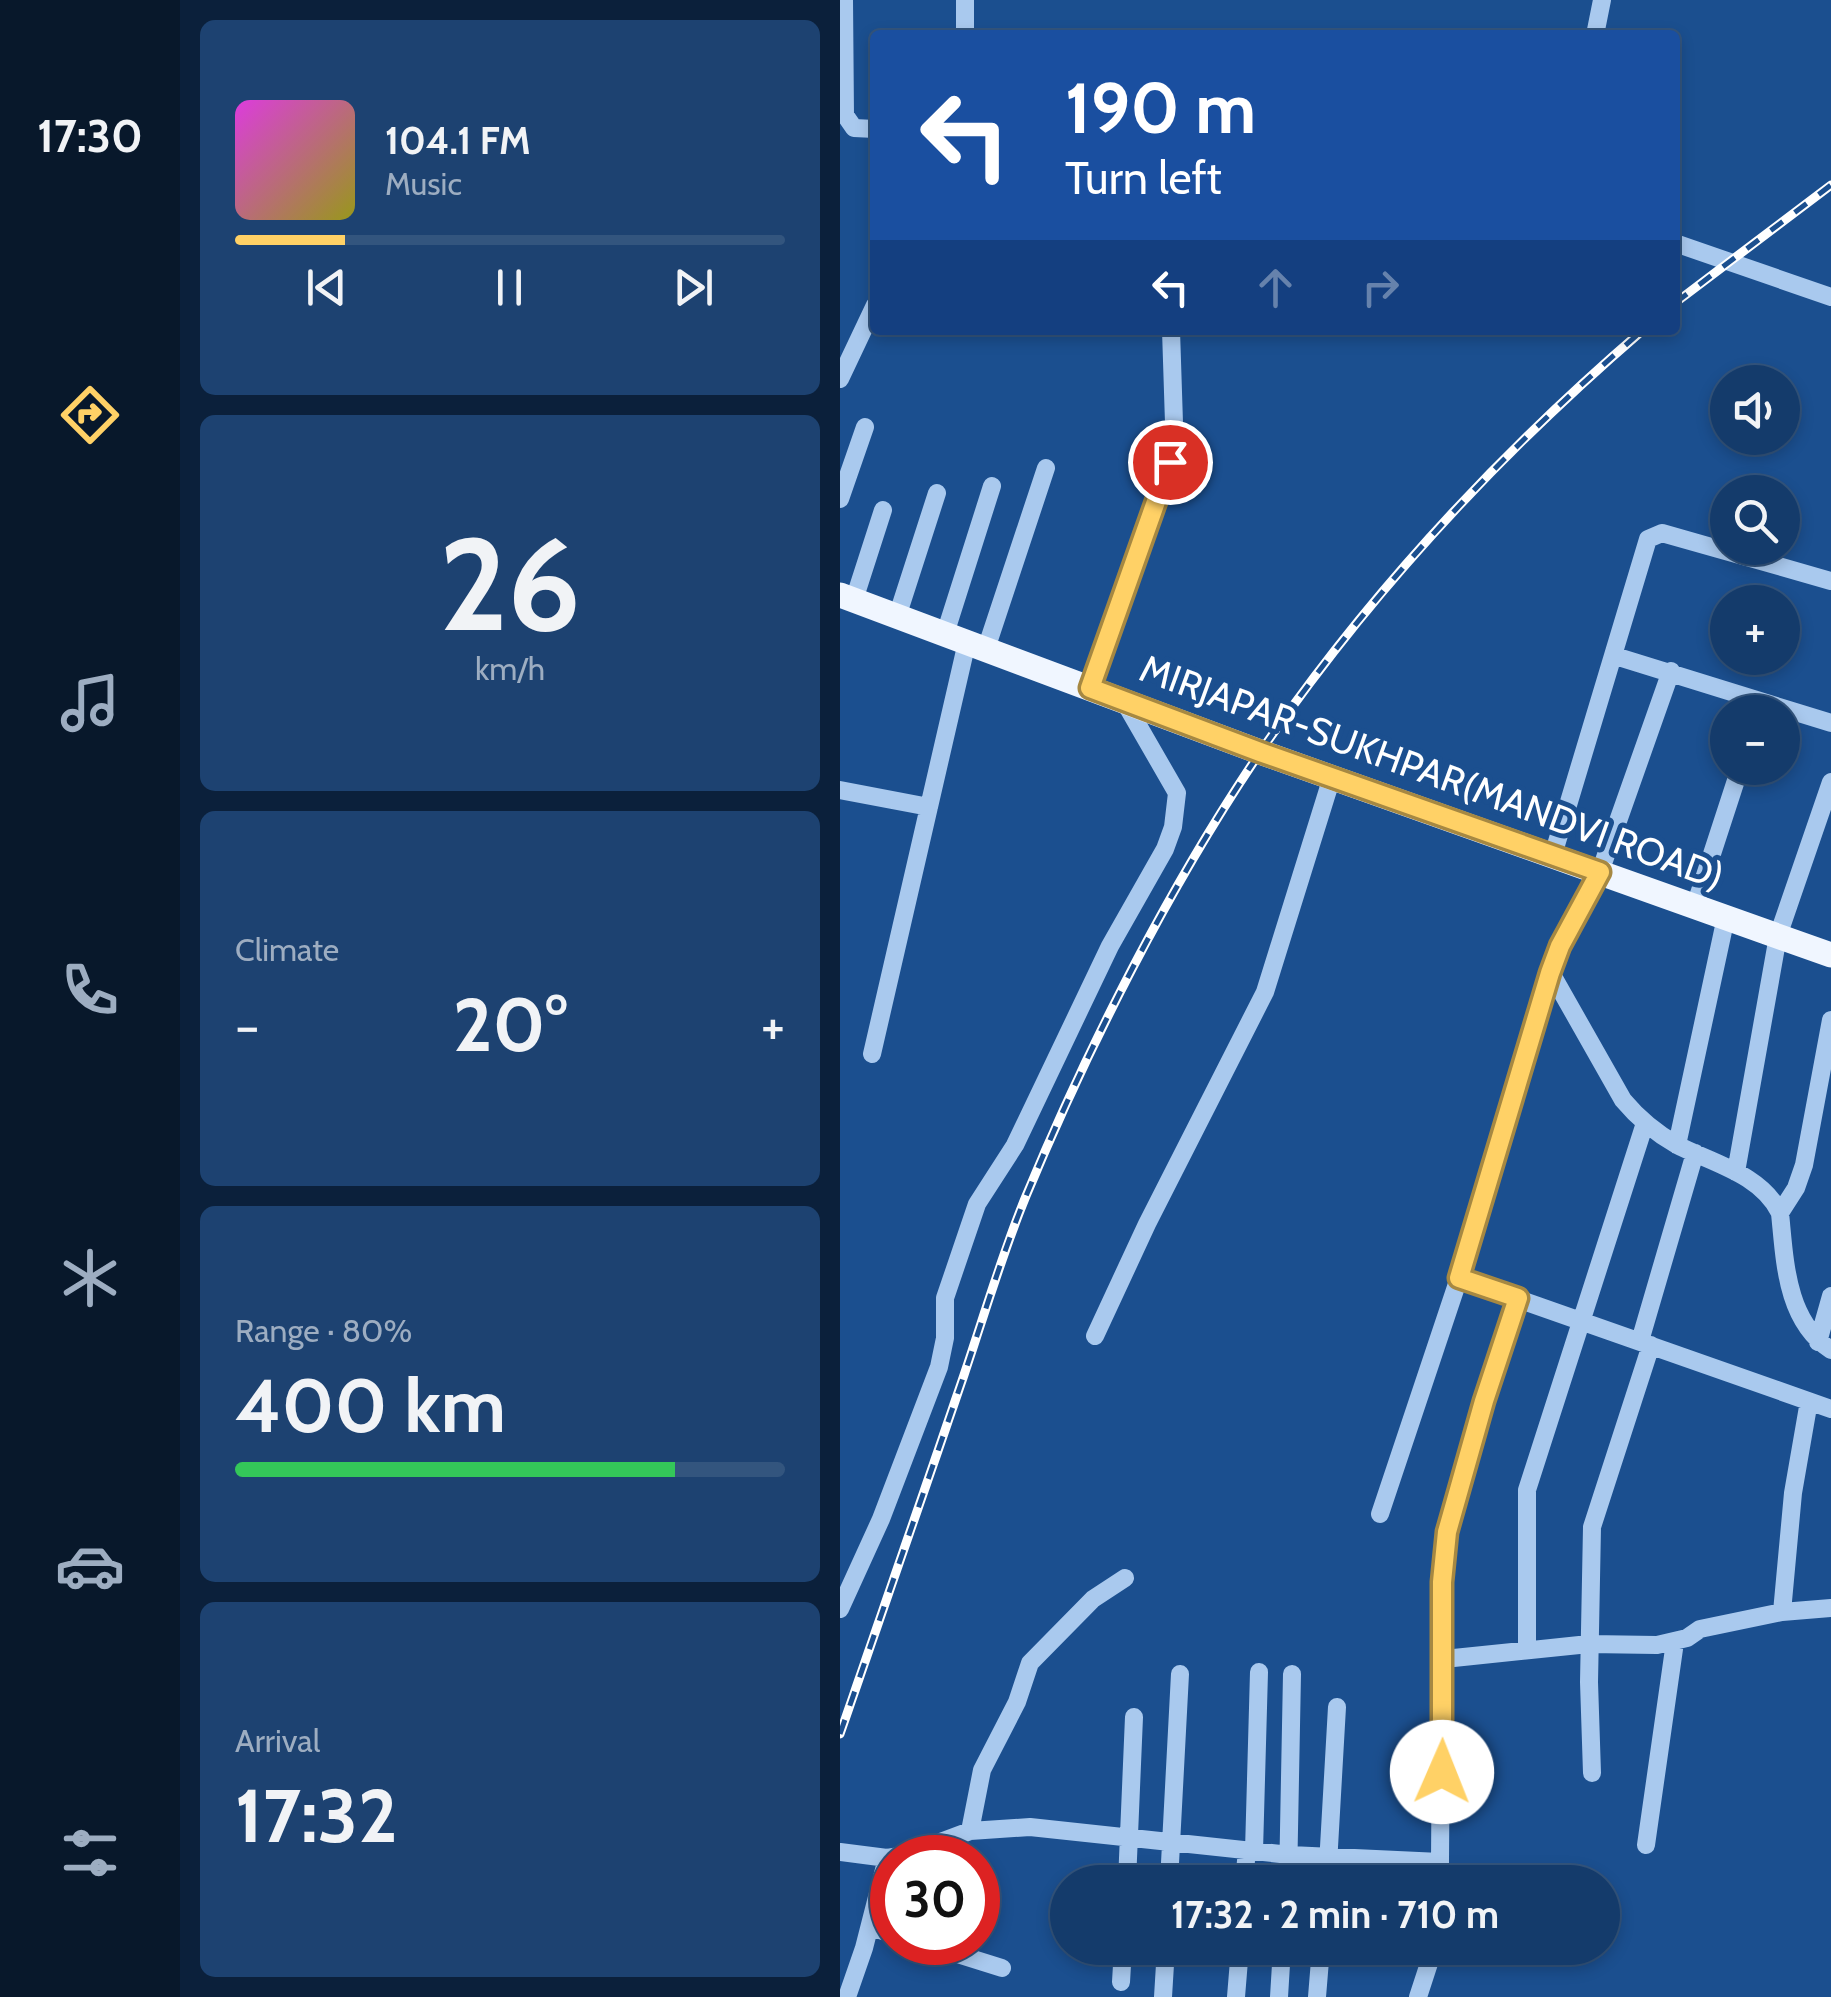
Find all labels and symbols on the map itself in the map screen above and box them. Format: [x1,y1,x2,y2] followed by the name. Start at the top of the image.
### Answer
[1128,420,1213,505] pin
[1134,644,1730,900] street label: MIRJAPAR-SUKHPAR(MANDVI ROAD)
[1390,1720,1494,1824] position arrow
[870,1835,1000,1965] speed limit sign: 30

